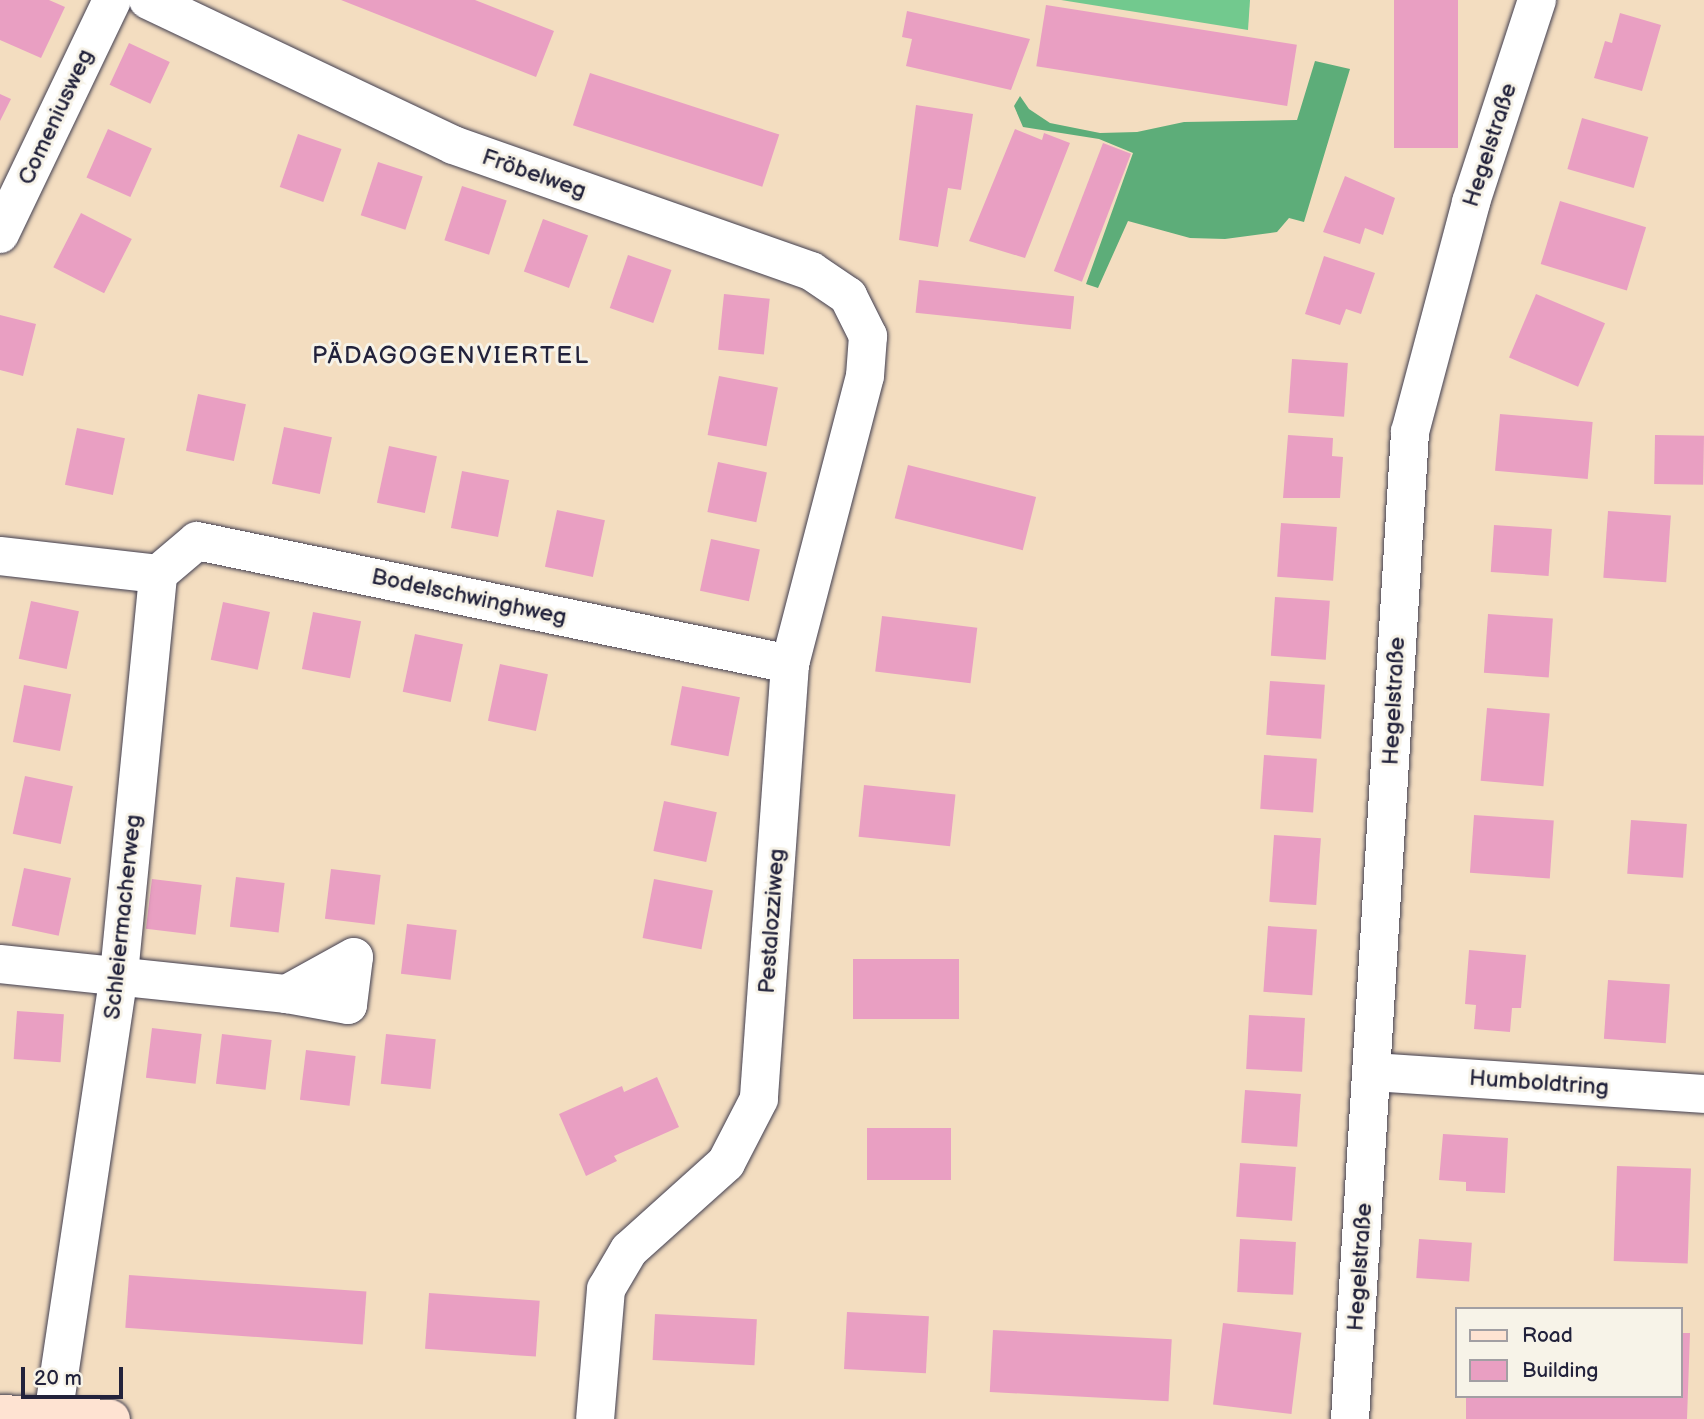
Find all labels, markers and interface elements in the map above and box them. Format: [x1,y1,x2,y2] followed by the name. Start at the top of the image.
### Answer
[12,45,100,189] street label: Comeniusweg
[1457,80,1523,210] street label: Hegelstraße
[478,143,590,205] street label: Fröbelweg
[314,342,588,370] district label: PÄDAGOGENVIERTEL
[369,563,569,631] street label: Bodelschwinghweg
[1377,636,1411,766] street label: Hegelstraße
[99,813,147,1021] street label: Schleiermacherweg
[753,848,791,994] street label: Pestalozziweg
[1468,1064,1610,1102] street label: Humboldtring
[1342,1202,1378,1332] street label: Hegelstraße
[1456,1307,1683,1398] legend
[1522,1323,1573,1348] text: Road
[24,1352,126,1396] scale bar
[1522,1358,1598,1383] text: Building
[34,1366,82,1391] text: 20 m

